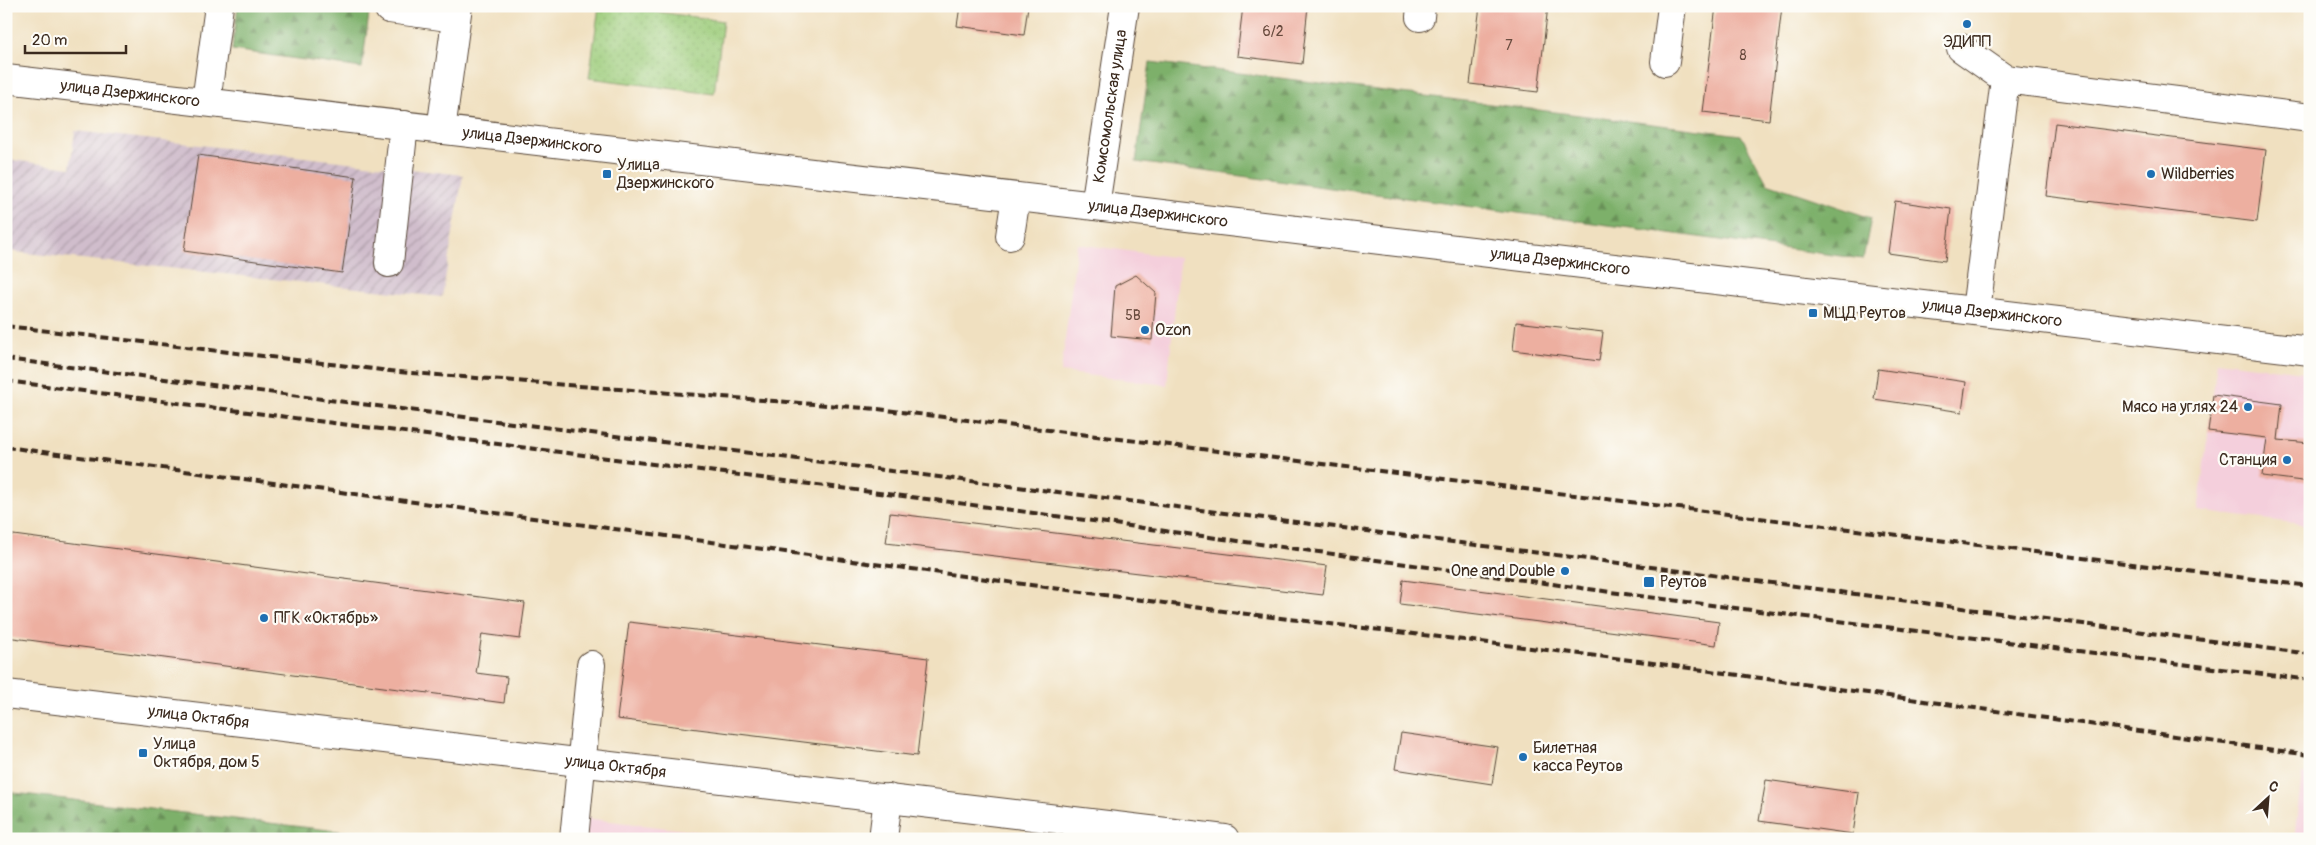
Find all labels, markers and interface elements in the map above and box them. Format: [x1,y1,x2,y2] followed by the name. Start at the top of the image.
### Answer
[1961,18,1973,30] marker: ЭДИПП
[25,22,126,54] scale bar
[1263,23,1284,40] house number: 6/2
[1089,28,1131,184] street label: Комсомольская улица
[32,31,67,50] text: 20 m
[1943,32,1991,52] place label: ЭДИПП
[1505,37,1513,54] house number: 7
[1739,47,1747,64] house number: 8
[58,75,202,112] street label: улица Дзержинского
[460,122,604,159] street label: улица Дзержинского
[616,155,715,193] place label: Улица Дзержинского
[2161,164,2234,184] place label: Wildberries
[601,168,613,180] marker: Улица Дзержинского
[2145,168,2157,180] marker: Wildberries
[1086,195,1230,232] street label: улица Дзержинского
[1488,243,1632,280] street label: улица Дзержинского
[1920,295,2064,331] street label: улица Дзержинского
[1823,303,1906,323] place label: МЦД Реутов
[1125,307,1141,324] house number: 5В
[1807,307,1819,319] marker: МЦД Реутов
[1155,320,1191,340] place label: Ozon
[1139,324,1151,336] marker: Ozon
[2122,397,2238,417] place label: Мясо на углях 24
[2242,401,2254,413] marker: Мясо на углях 24
[2219,450,2277,470] place label: Станция
[2281,454,2293,466] marker: Станция
[1451,561,1555,581] place label: One and Double
[1559,565,1571,577] marker: One and Double
[1660,572,1707,592] place label: Реутов
[1642,575,1656,589] marker: Реутов
[274,608,378,628] place label: ПГК «Октябрь»
[258,612,270,624] marker: ПГК «Октябрь»
[146,701,250,733] street label: улица Октября
[153,734,260,772] place label: Улица Октября, дом 5
[1533,738,1623,776] place label: Билетная касса Реутов
[137,747,149,759] marker: Улица Октября, дом 5
[563,750,667,782] street label: улица Октября
[1517,751,1529,763] marker: Билетная касса Реутов
[2244,772,2294,822] north arrow
[2266,777,2281,796] text: С

